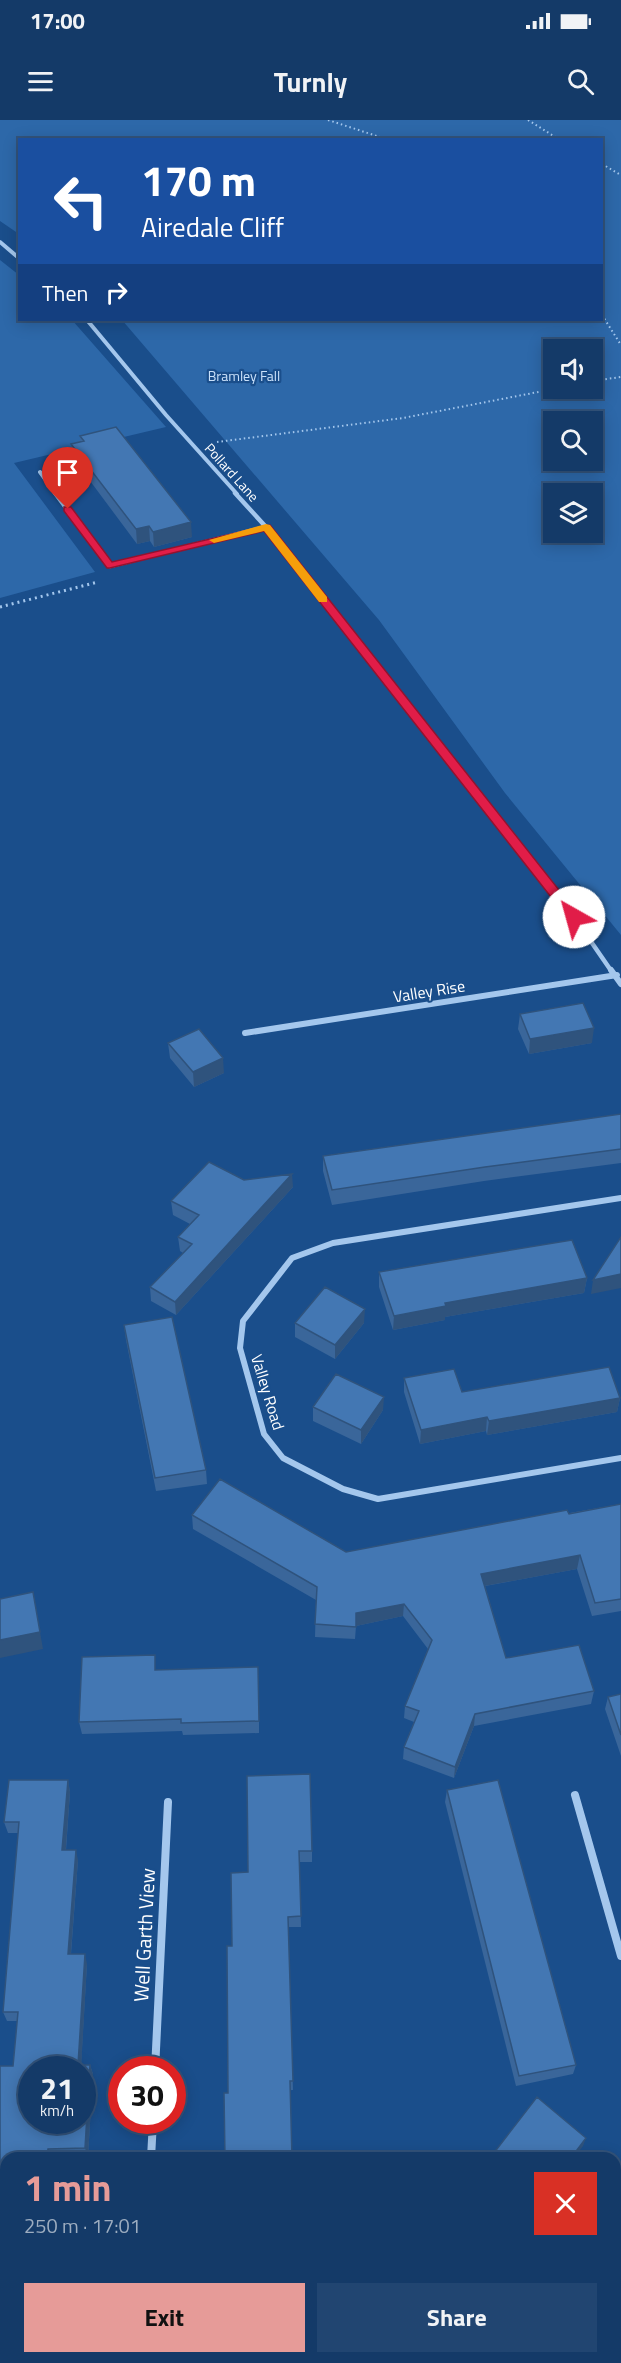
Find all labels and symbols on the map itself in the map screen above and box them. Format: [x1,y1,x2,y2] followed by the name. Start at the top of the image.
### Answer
[208,365,280,386] park label: Bramley Fall
[200,438,264,506] street label: Pollard Lane
[42,447,93,509] pin
[542,885,606,949] position arrow
[391,973,467,1009] street label: Valley Rise
[245,1351,291,1433] street label: Valley Road
[125,1867,163,2003] street label: Well Garth View
[108,2056,186,2134] speed limit sign: 30

